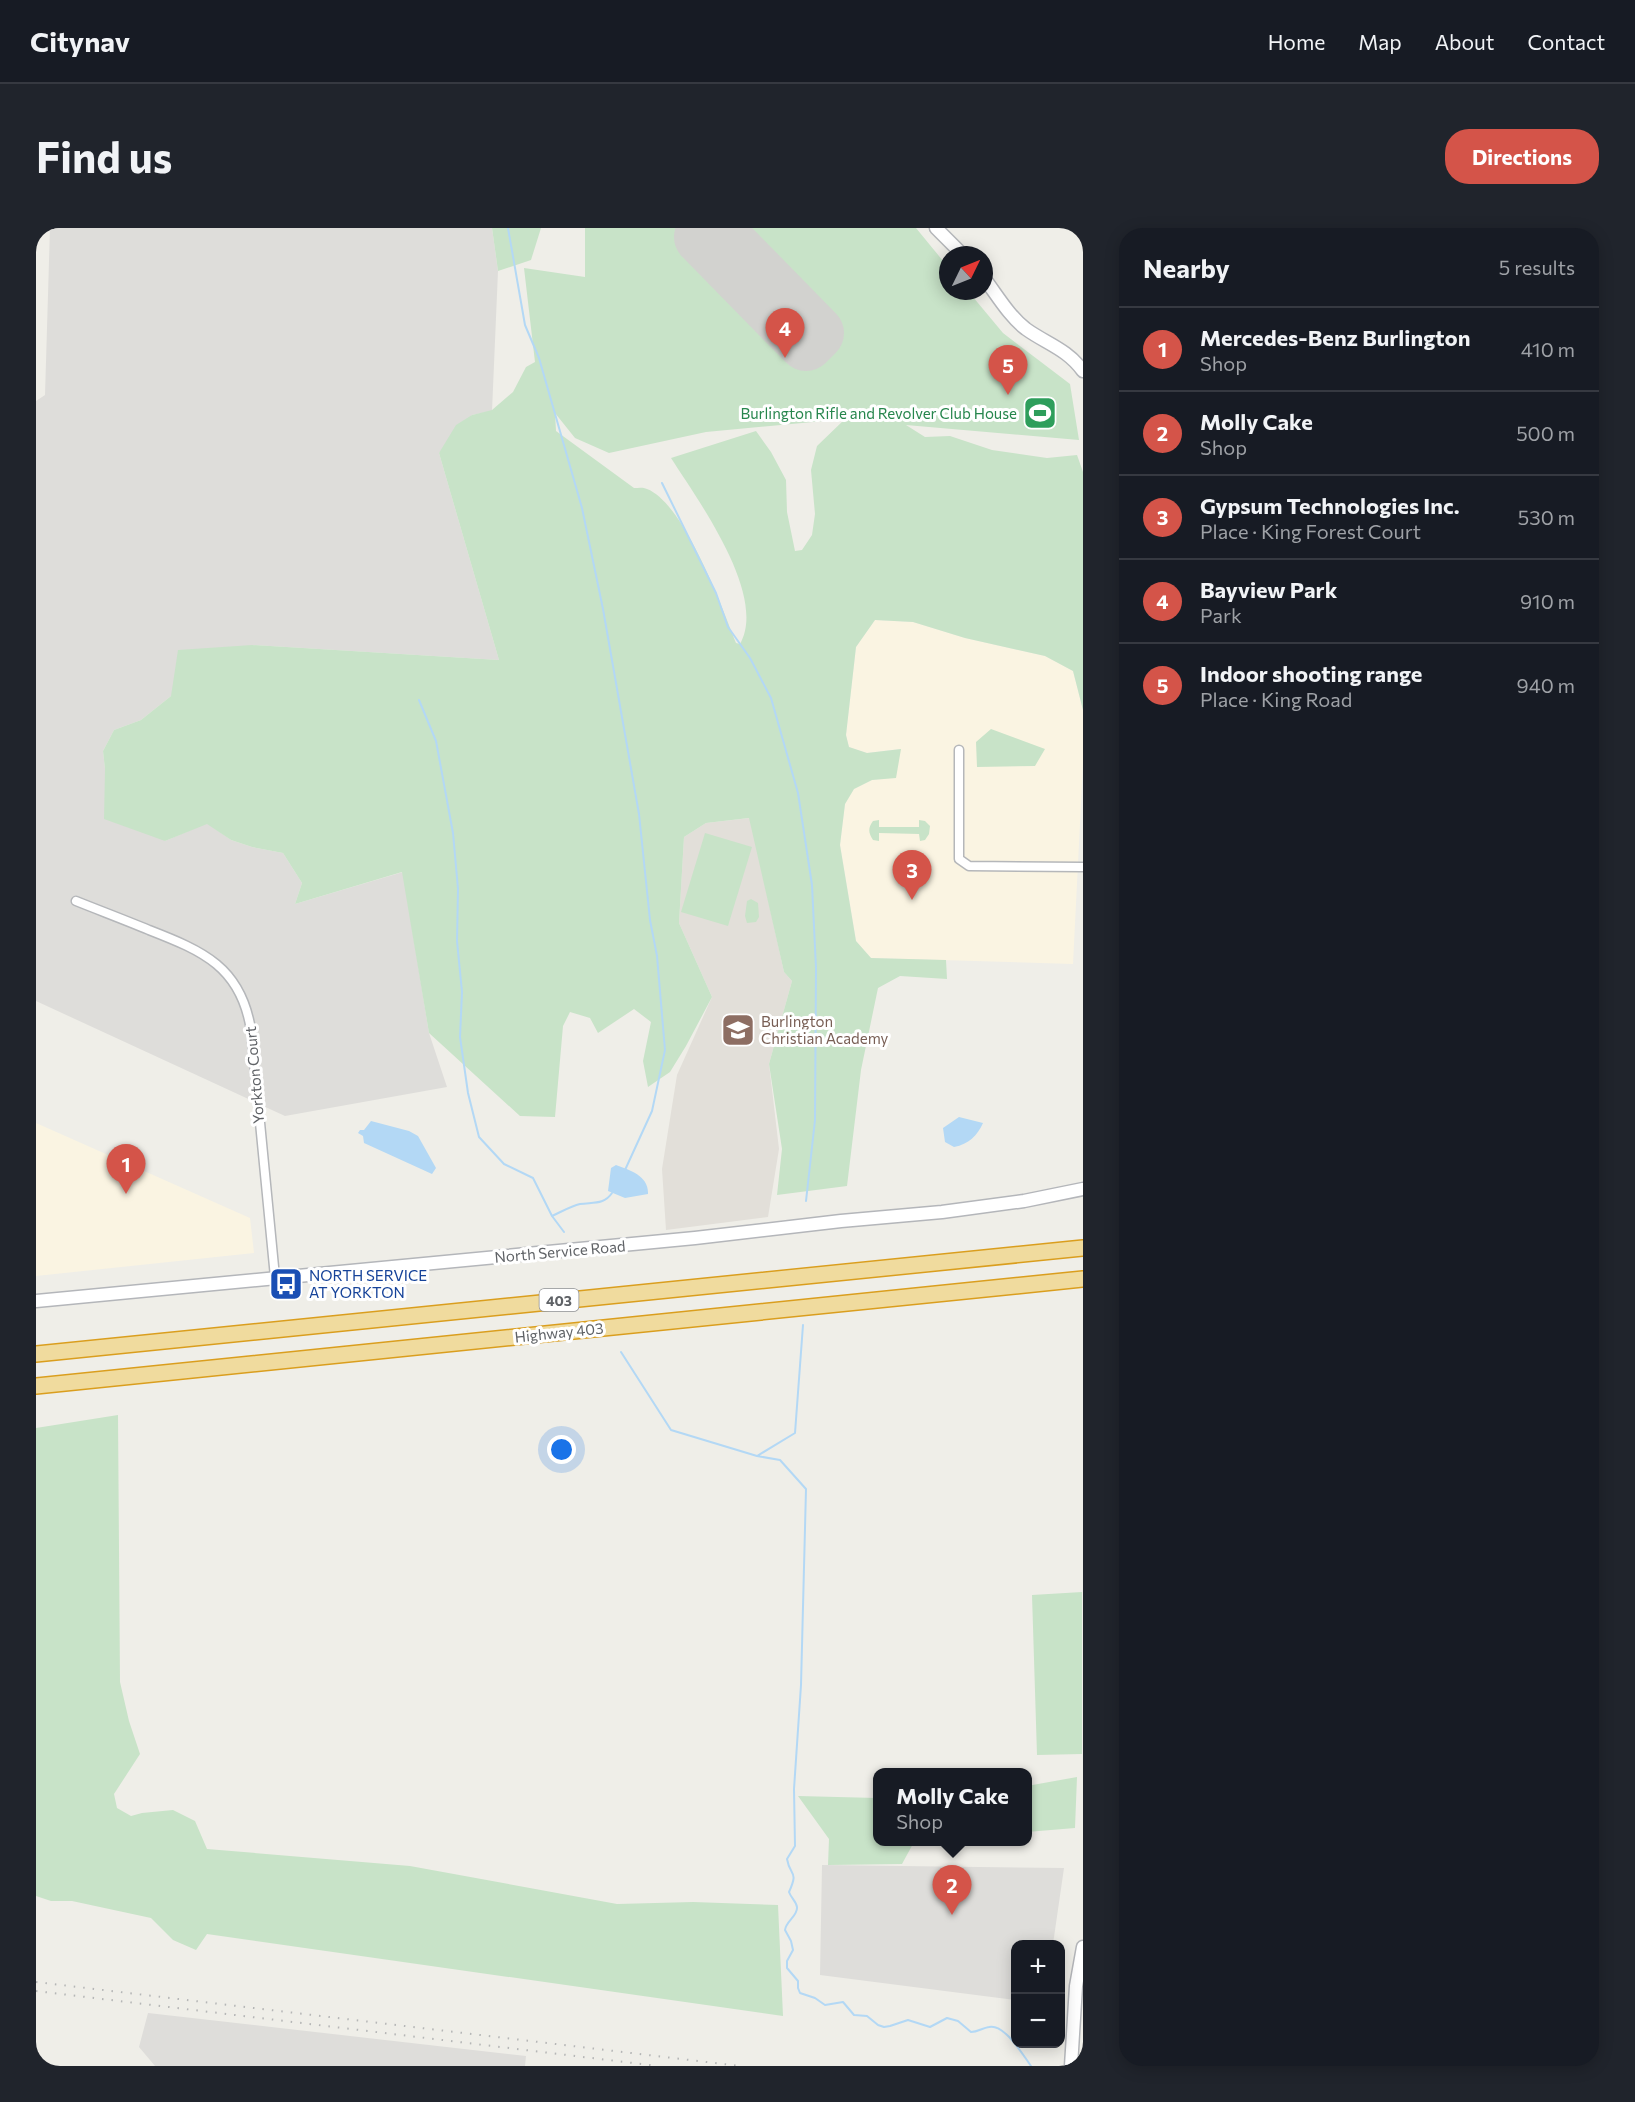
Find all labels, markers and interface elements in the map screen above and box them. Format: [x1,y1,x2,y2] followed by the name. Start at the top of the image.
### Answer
[30,24,130,58] text: Citynav
[1268,29,1325,54] text: Home
[1358,29,1402,54] text: Map
[1435,29,1494,54] text: About
[1527,29,1605,54] text: Contact
[1445,129,1599,184] button: Directions
[36,130,172,182] text: Find us
[939,246,993,300] north arrow
[1143,252,1230,283] text: Nearby
[1499,255,1575,279] text: 5 results
[766,308,804,358] pin: 4
[1200,324,1470,351] text: Mercedes-Benz Burlington
[1158,337,1167,361] text: 1
[1521,337,1575,361] text: 410 m
[988,346,1028,395] pin: 5
[1200,351,1247,375] text: Shop
[1022,395,1058,431] sports icon: Burlington Rifle and Revolver Club House
[740,404,1017,422] place label: Burlington Rifle and Revolver Club House
[1200,408,1313,435] text: Molly Cake
[1157,421,1168,445] text: 2
[1516,421,1575,445] text: 500 m
[1200,435,1247,459] text: Shop
[1200,492,1459,519] text: Gypsum Technologies Inc.
[1157,505,1168,529] text: 3
[1518,505,1575,529] text: 530 m
[1200,519,1421,543] text: Place · King Forest Court
[1200,576,1337,603] text: Bayview Park
[1156,589,1169,613] text: 4
[1520,589,1575,613] text: 910 m
[1200,603,1242,627] text: Park
[1200,660,1422,687] text: Indoor shooting range
[1157,673,1168,697] text: 5
[1517,673,1575,697] text: 940 m
[1200,687,1352,711] text: Place · King Road
[892,850,932,900] pin: 3
[720,1012,756,1048] school or university icon: Burlington Christian Academy
[761,1012,889,1047] place label: Burlington Christian Academy
[241,1026,267,1124] street label: Yorkton Court
[106,1144,146,1194] pin: 1
[494,1236,626,1266] street label: North Service Road
[268,1266,304,1302] bus stop icon: NORTH SERVICE AT YORKTON
[309,1266,427,1301] place label: NORTH SERVICE AT YORKTON
[540,1289,578,1311] road number: 403
[514,1318,604,1346] street label: Highway 403
[547,1435,576,1464] your location
[873,1768,1032,1846] popup
[896,1782,1009,1809] text: Molly Cake
[896,1809,943,1833] text: Shop
[932,1866,972,1915] pin: 2
[1011,1940,1065,2048] map controls
[1011,1940,1065,1994] button: +
[1011,1994,1065,2048] button: −

